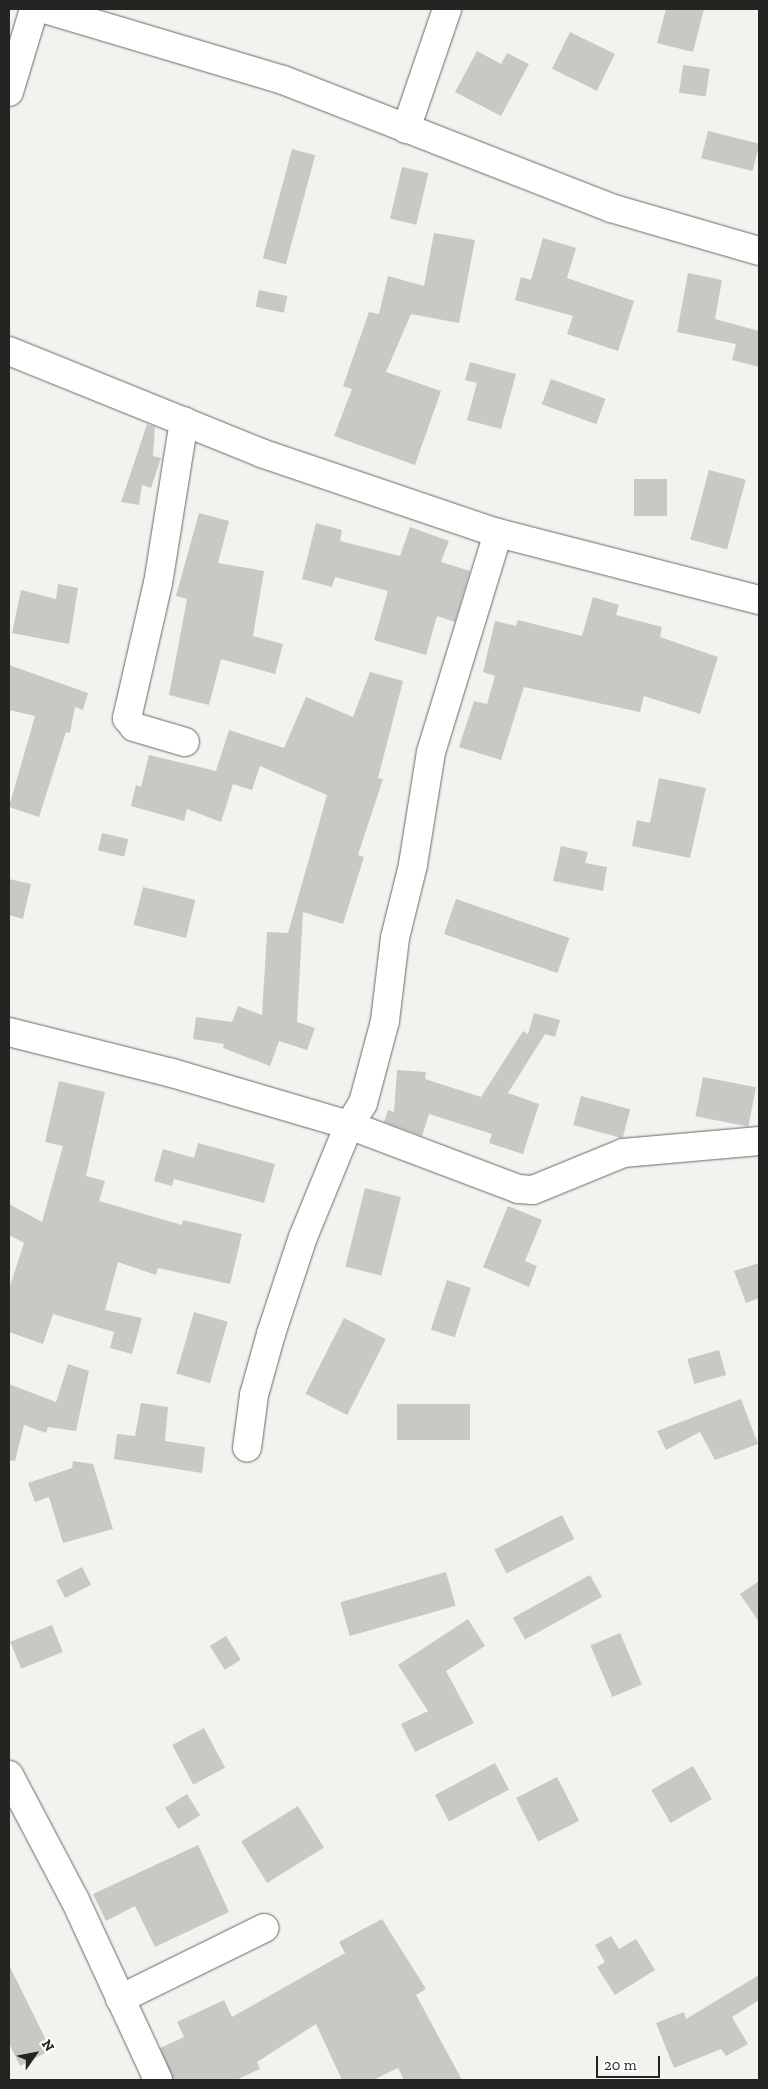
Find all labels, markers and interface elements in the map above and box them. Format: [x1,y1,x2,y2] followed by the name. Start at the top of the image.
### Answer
[10,2029,60,2079] north arrow
[38,2036,58,2055] text: N
[598,2046,662,2078] scale bar
[604,2056,637,2074] text: 20 m

